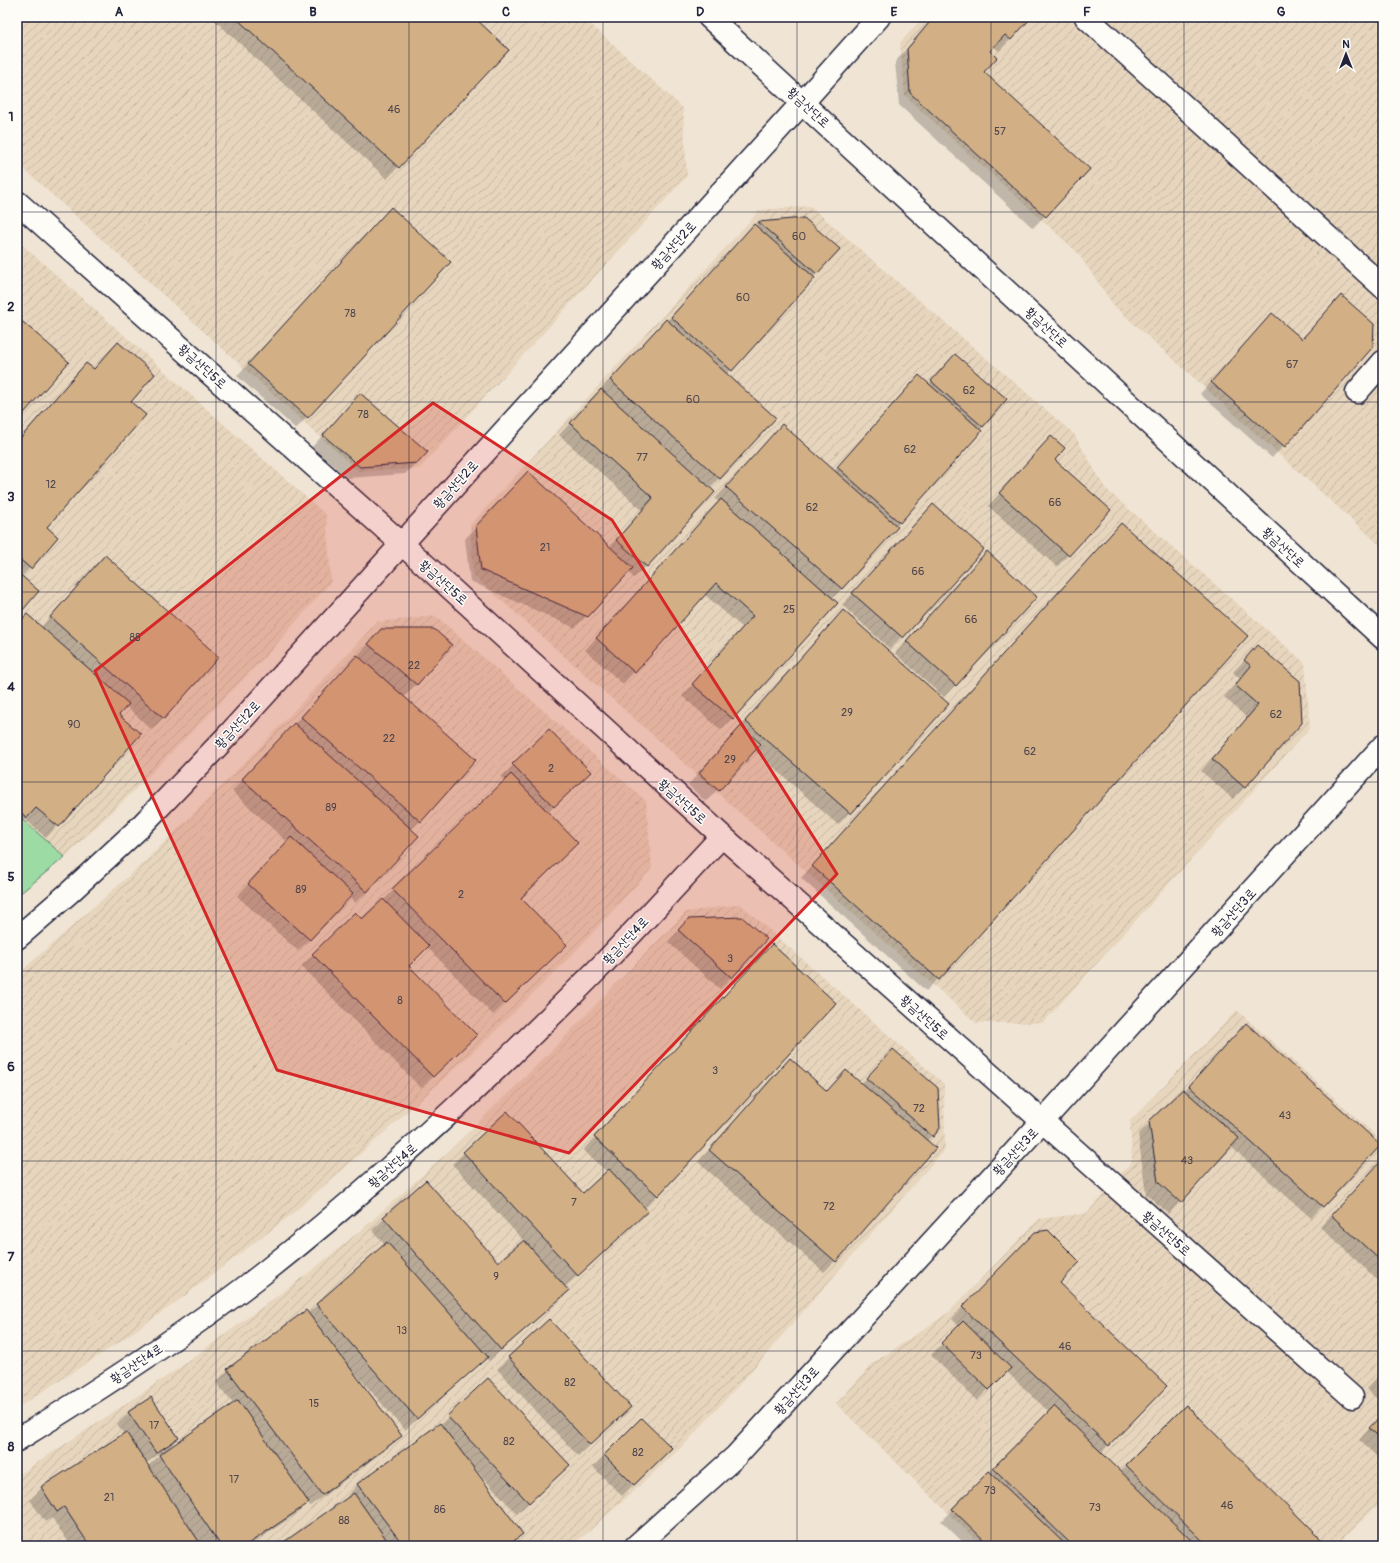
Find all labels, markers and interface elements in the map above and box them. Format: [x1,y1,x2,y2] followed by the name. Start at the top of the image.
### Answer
[115,4,124,20] text: A
[309,4,317,20] text: B
[502,4,510,20] text: C
[696,4,704,20] text: D
[891,4,898,20] text: E
[1083,4,1091,20] text: F
[1277,4,1286,20] text: G
[1326,34,1366,74] north arrow
[1342,38,1350,51] text: N
[784,84,833,131] street label: 황금산단로
[388,103,400,116] house number: 46
[8,109,14,125] text: 1
[994,125,1006,138] house number: 57
[648,218,700,273] street label: 황금산단2로
[792,230,806,243] house number: 60
[736,291,750,304] house number: 60
[7,299,15,315] text: 2
[1022,304,1071,351] street label: 황금산단로
[344,307,356,320] house number: 78
[175,341,230,393] street label: 황금산단5로
[1286,358,1298,371] house number: 67
[963,384,975,397] house number: 62
[686,393,700,406] house number: 60
[357,408,369,421] house number: 78
[904,443,916,456] house number: 62
[636,451,648,464] house number: 77
[430,457,482,512] street label: 황금산단2로
[46,478,56,491] house number: 12
[7,489,15,505] text: 3
[1049,496,1061,509] house number: 66
[806,501,818,514] house number: 62
[1259,524,1308,571] street label: 황금산단로
[540,541,550,554] house number: 21
[416,557,471,609] street label: 황금산단5로
[912,565,924,578] house number: 66
[783,603,795,616] house number: 25
[965,613,977,626] house number: 66
[129,631,141,644] house number: 88
[408,659,420,672] house number: 22
[7,679,15,695] text: 4
[212,697,264,752] street label: 황금산단2로
[841,706,853,719] house number: 29
[1270,708,1282,721] house number: 62
[67,718,81,731] house number: 90
[383,732,395,745] house number: 22
[1024,745,1036,758] house number: 62
[724,753,736,766] house number: 29
[548,762,554,775] house number: 2
[655,776,710,828] street label: 황금산단5로
[325,801,337,814] house number: 89
[7,869,15,885] text: 5
[295,883,307,896] house number: 89
[1208,885,1260,940] street label: 황금산단3로
[458,888,464,901] house number: 2
[599,913,652,968] street label: 황금산단4로
[727,952,733,965] house number: 3
[897,992,952,1044] street label: 황금산단5로
[397,994,403,1007] house number: 8
[7,1059,15,1075] text: 6
[712,1064,718,1077] house number: 3
[913,1102,925,1115] house number: 72
[1279,1109,1291,1122] house number: 43
[990,1124,1042,1179] street label: 황금산단3로
[365,1140,420,1191] street label: 황금산단4로
[1181,1154,1193,1167] house number: 43
[571,1196,577,1209] house number: 7
[823,1200,835,1213] house number: 72
[1139,1208,1194,1260] street label: 황금산단5로
[8,1249,15,1265] text: 7
[493,1270,499,1283] house number: 9
[397,1324,407,1337] house number: 13
[107,1340,166,1387] street label: 황금산단4로
[1059,1340,1071,1353] house number: 46
[970,1349,982,1362] house number: 73
[771,1363,823,1418] street label: 황금산단3로
[564,1376,576,1389] house number: 82
[309,1397,319,1410] house number: 15
[149,1419,159,1432] house number: 17
[503,1435,515,1448] house number: 82
[8,1439,15,1455] text: 8
[632,1446,644,1459] house number: 82
[229,1473,239,1486] house number: 17
[984,1484,996,1497] house number: 73
[104,1491,114,1504] house number: 21
[1221,1499,1233,1512] house number: 46
[1089,1501,1101,1514] house number: 73
[434,1503,446,1516] house number: 86
[338,1514,350,1527] house number: 88

